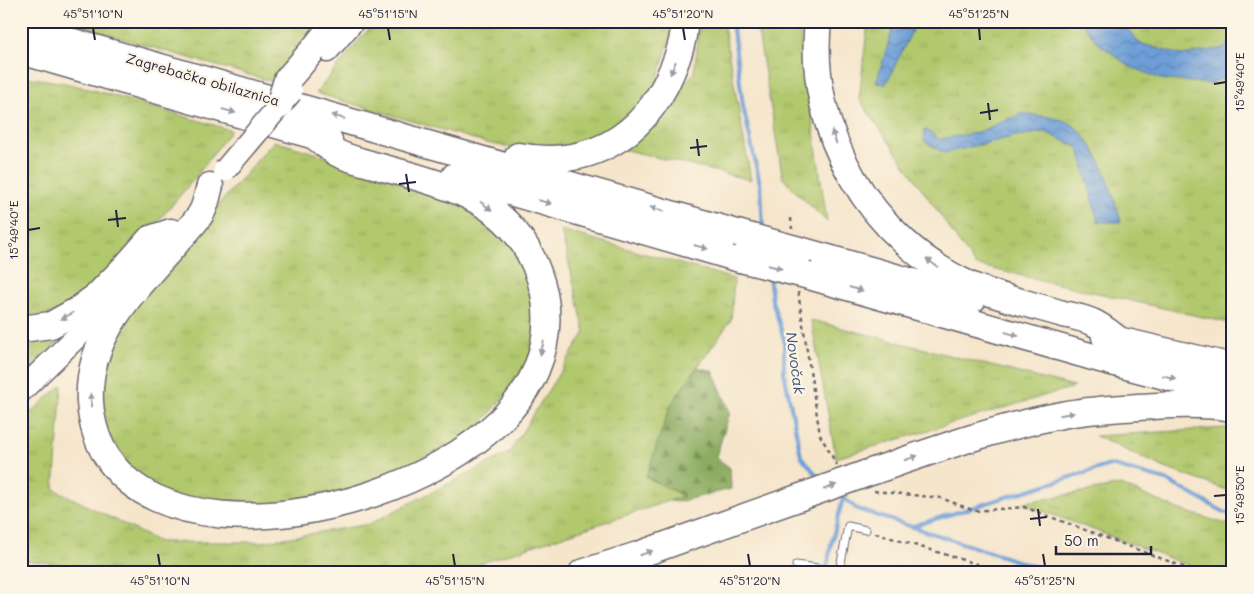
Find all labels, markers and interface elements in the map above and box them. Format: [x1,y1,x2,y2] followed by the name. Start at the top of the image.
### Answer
[63,5,123,21] text: 45°51'10"N
[358,5,418,21] text: 45°51'15"N
[653,5,713,21] text: 45°51'20"N
[949,5,1009,21] text: 45°51'25"N
[124,48,282,110] street label: Zagrebačka obilaznica
[1231,52,1247,112] text: 15°49'40"E
[668,61,676,75] one-way arrow
[221,107,237,115] one-way arrow
[330,113,345,121] one-way arrow
[830,129,838,144] one-way arrow
[537,199,552,207] one-way arrow
[5,200,21,260] text: 15°49'40"E
[479,201,493,211] one-way arrow
[649,205,664,213] one-way arrow
[693,244,708,252] one-way arrow
[925,258,938,268] one-way arrow
[767,264,782,272] one-way arrow
[848,286,863,294] one-way arrow
[59,312,74,320] one-way arrow
[782,330,810,397] water label: Novočak
[1005,330,1020,338] one-way arrow
[538,340,546,355] one-way arrow
[1161,373,1176,381] one-way arrow
[86,392,94,408] one-way arrow
[1059,410,1075,418] one-way arrow
[903,454,918,461] one-way arrow
[1231,465,1247,525] text: 15°49'50"E
[823,483,838,491] one-way arrow
[1056,524,1152,556] scale bar
[1064,530,1099,550] text: 50 m
[638,549,653,556] one-way arrow
[130,572,190,588] text: 45°51'10"N
[425,572,485,588] text: 45°51'15"N
[720,572,780,588] text: 45°51'20"N
[1015,572,1075,588] text: 45°51'25"N

